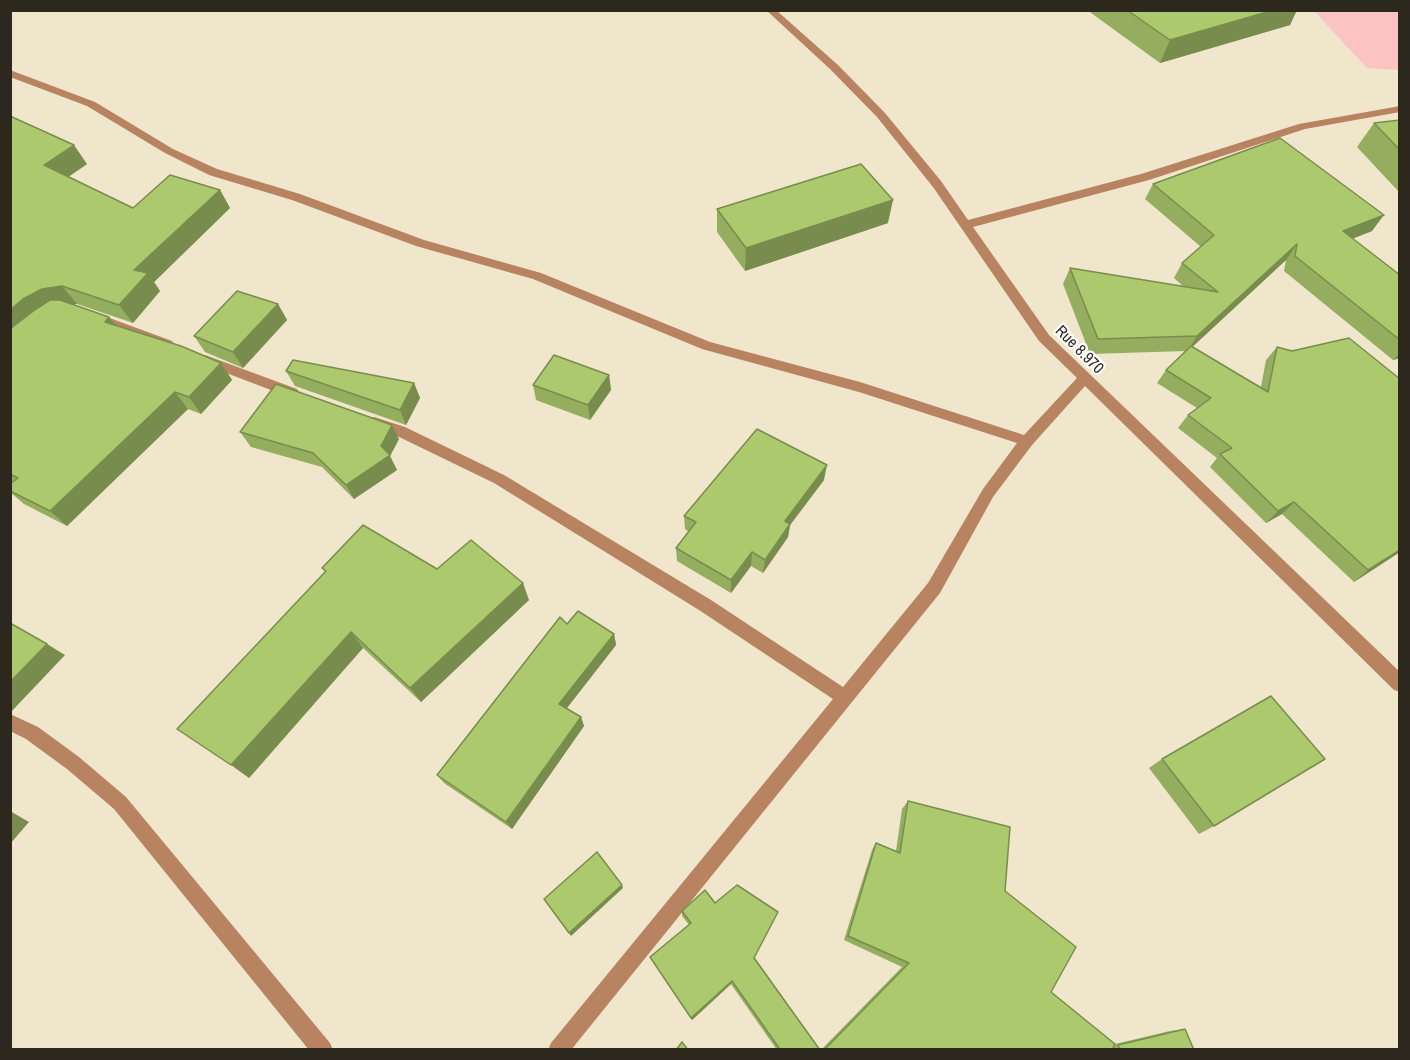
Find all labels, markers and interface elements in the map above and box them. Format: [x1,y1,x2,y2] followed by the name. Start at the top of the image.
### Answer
[1051,322,1107,378] street label: Rue 8.970

